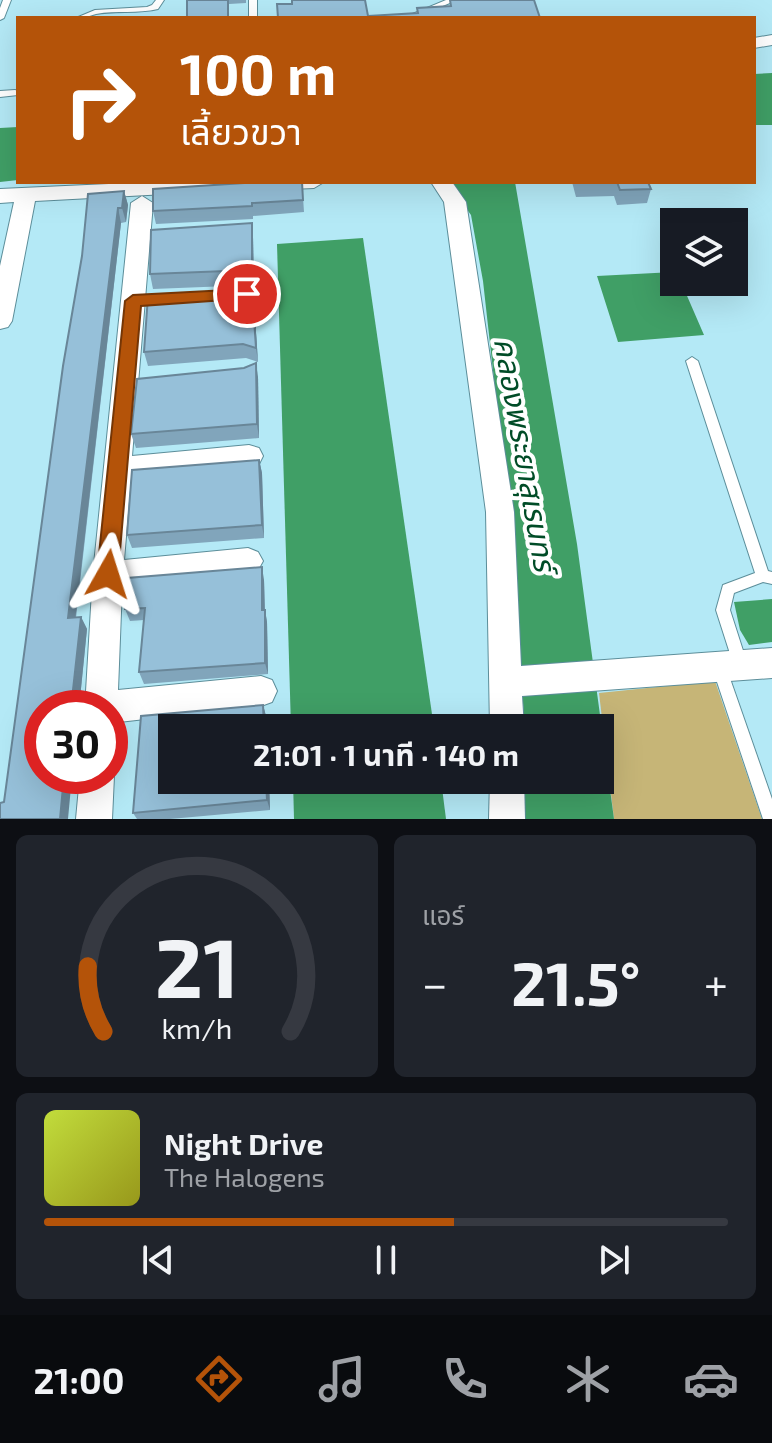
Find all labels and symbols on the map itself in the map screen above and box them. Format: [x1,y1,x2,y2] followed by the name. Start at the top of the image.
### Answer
[213,260,281,328] pin
[486,335,565,580] water label: คลองพระยาสุเรนทร์
[66,532,150,616] position arrow
[24,690,128,794] speed limit sign: 30

